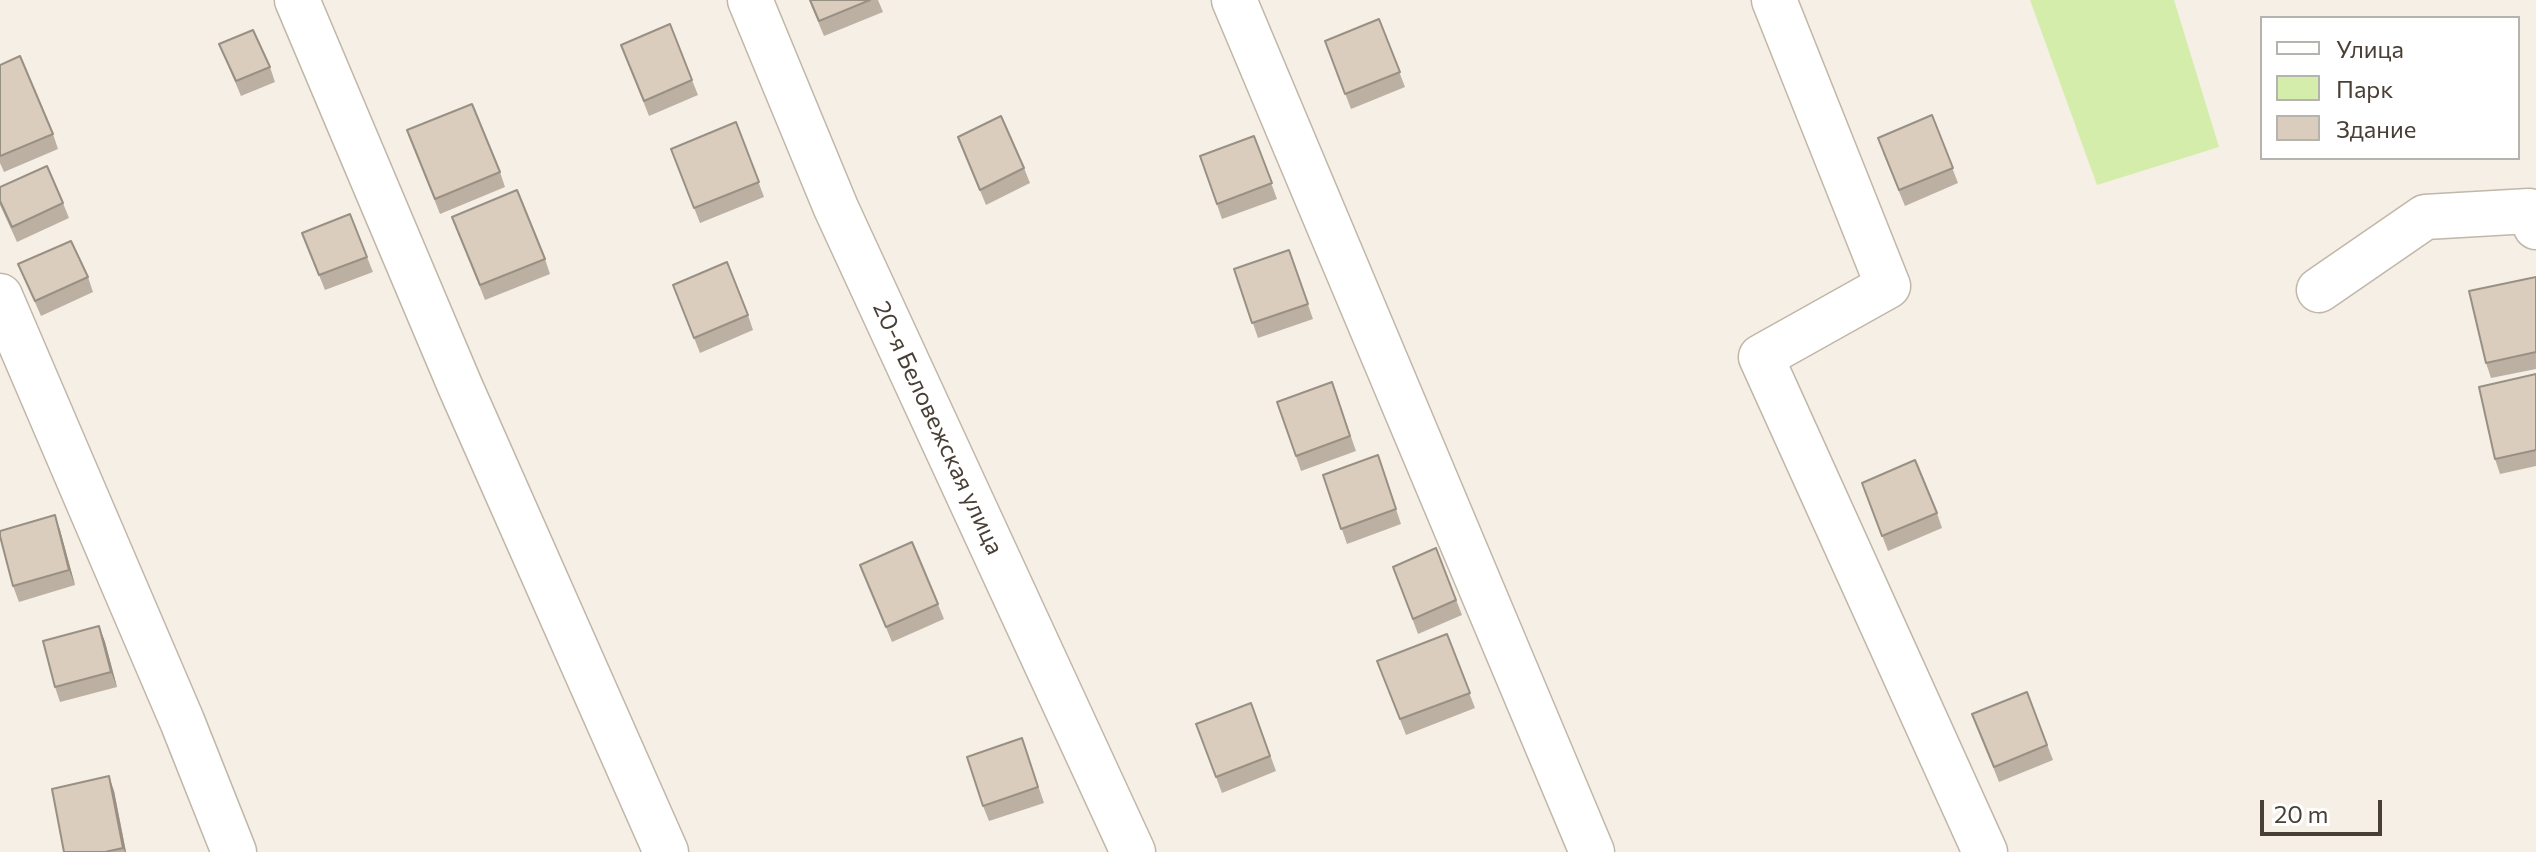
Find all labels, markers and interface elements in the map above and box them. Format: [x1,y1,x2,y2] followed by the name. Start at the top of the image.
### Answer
[2260,16,2520,160] legend
[2336,34,2404,63] text: Улица
[2336,74,2393,103] text: Парк
[2336,114,2416,143] text: Здание
[867,297,1009,559] street label: 20-я Беловежская улица
[2264,784,2386,834] scale bar
[2274,799,2328,828] text: 20 m

